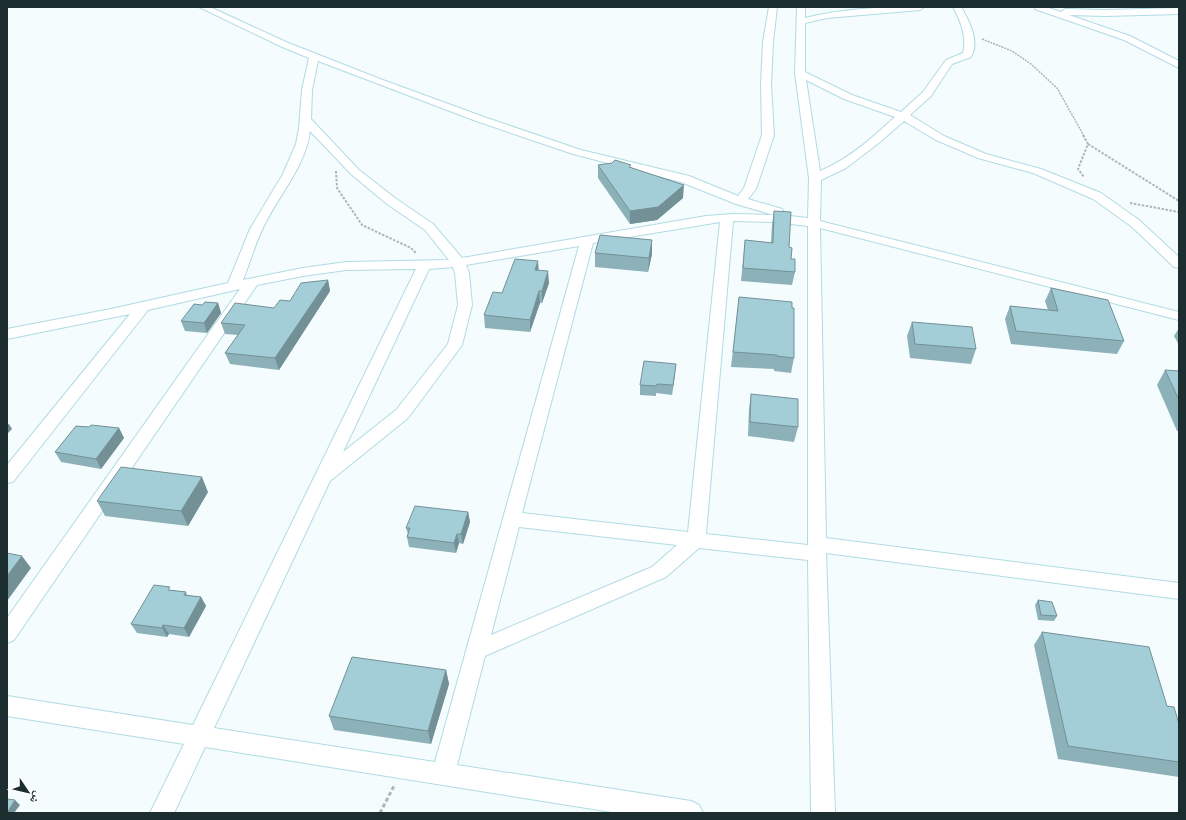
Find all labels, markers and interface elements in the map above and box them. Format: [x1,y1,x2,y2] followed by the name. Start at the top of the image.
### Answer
[8,772,48,812] north arrow
[26,788,46,807] text: ش

